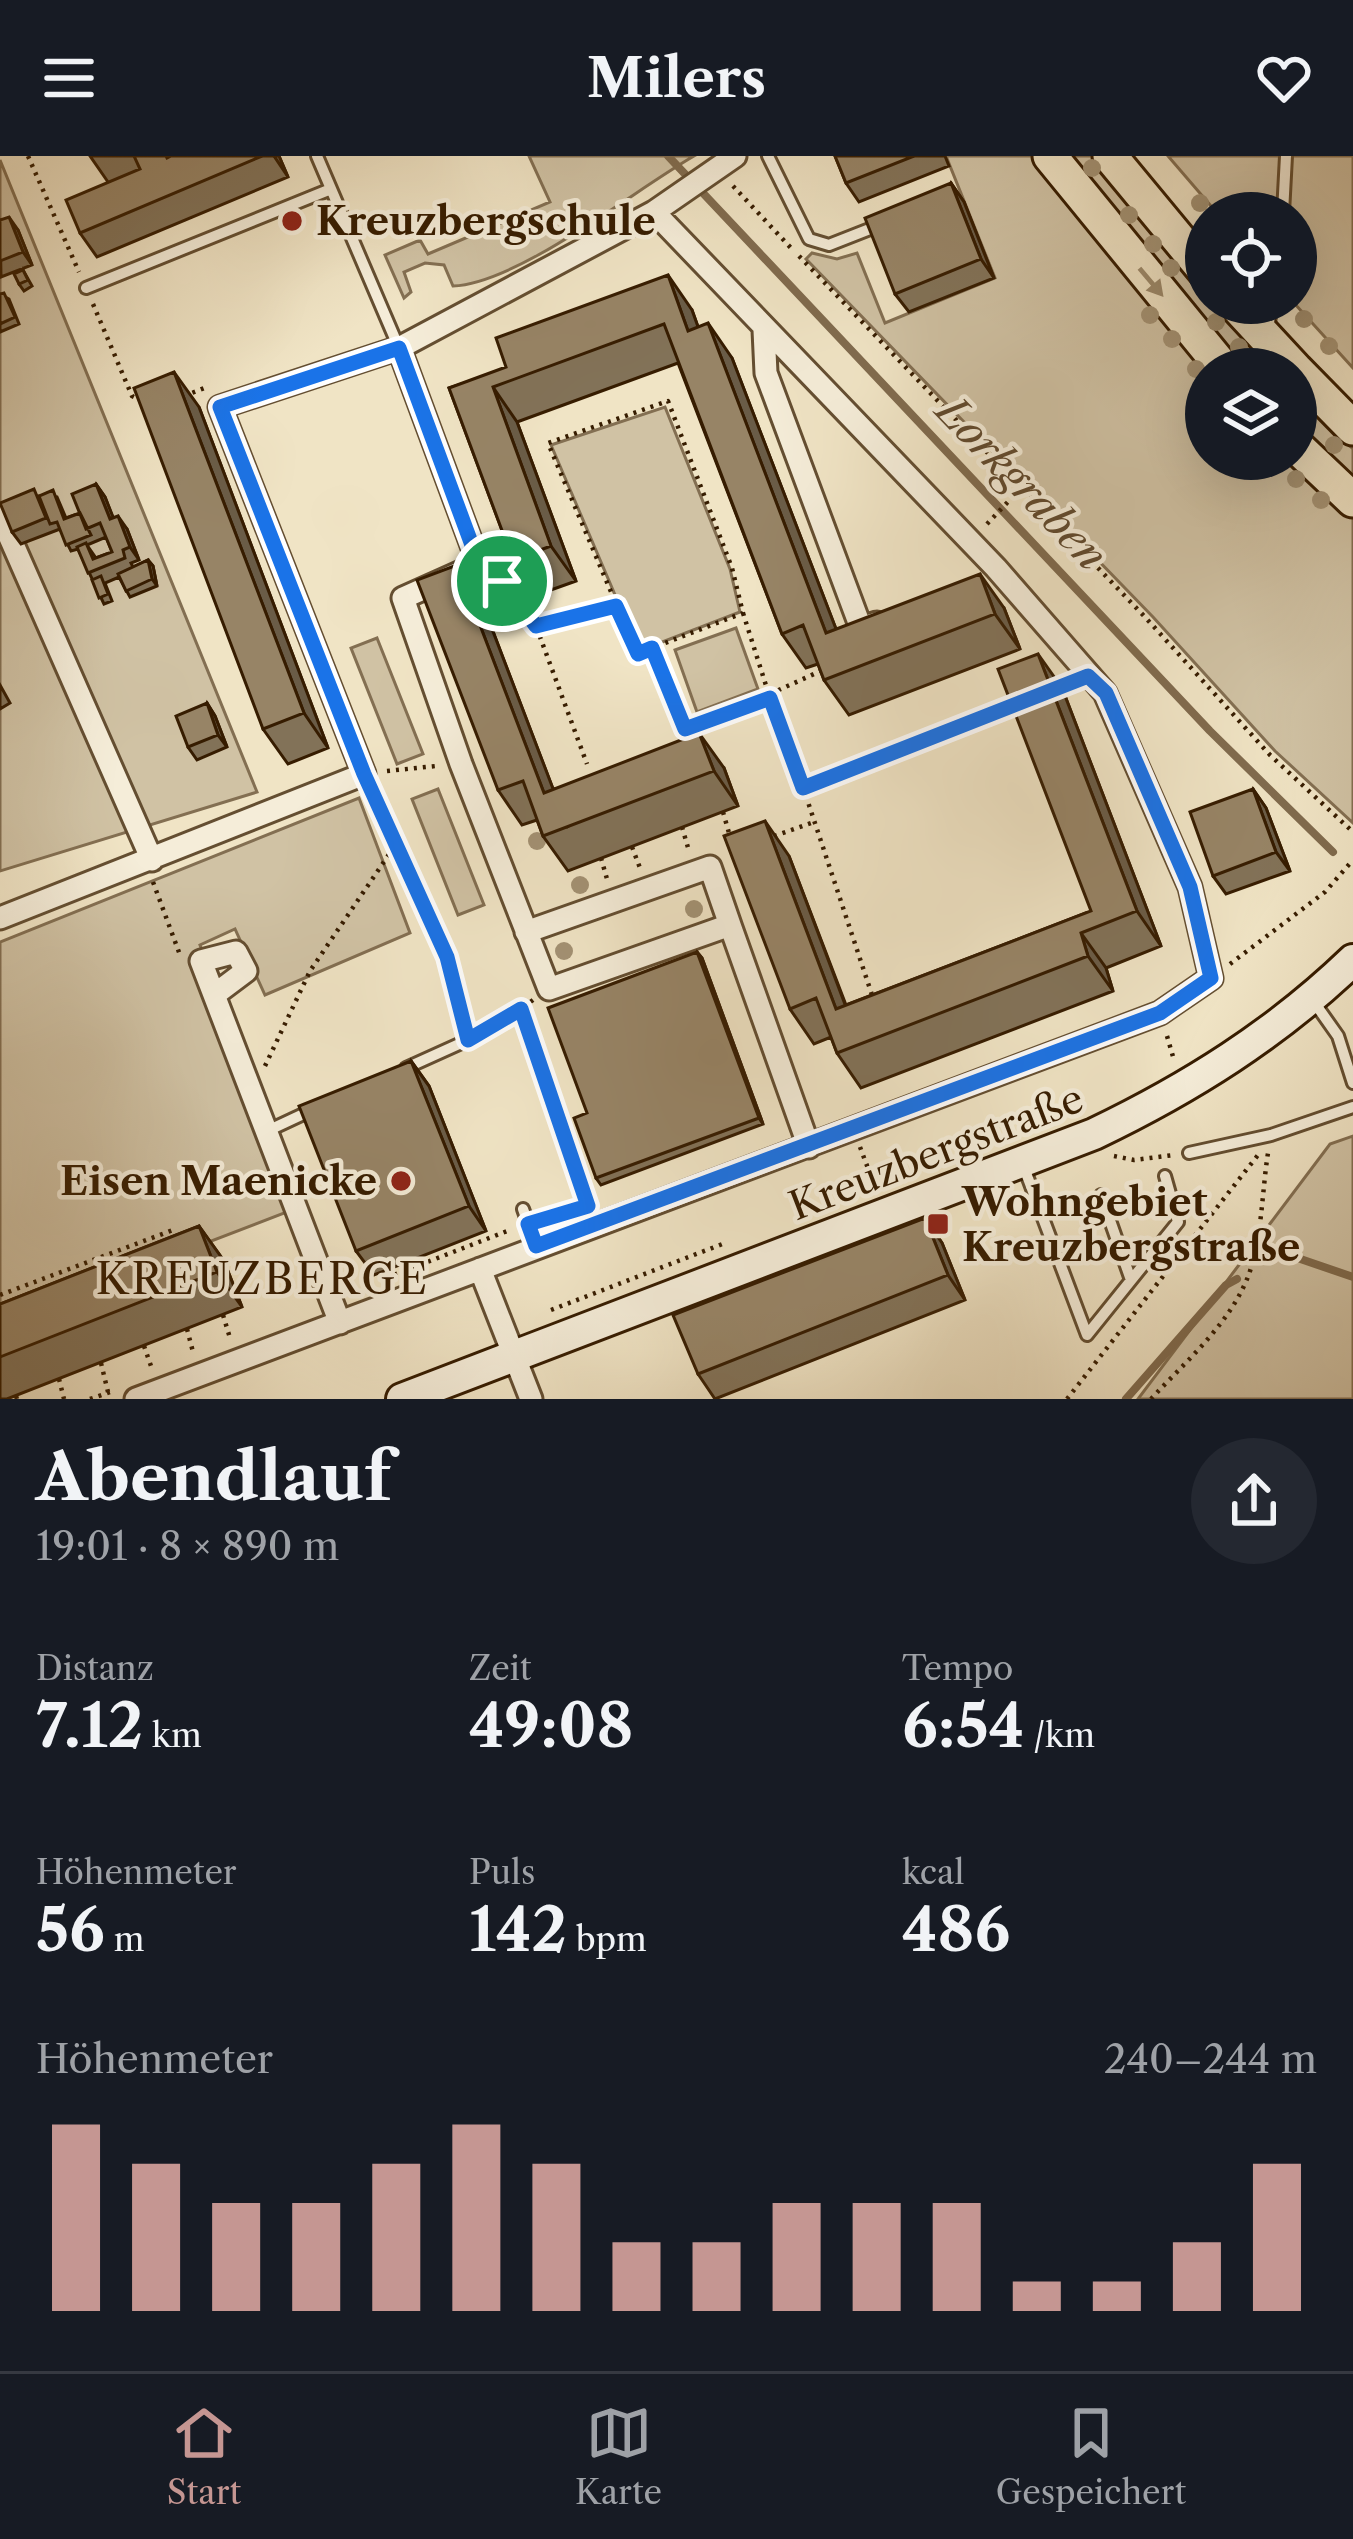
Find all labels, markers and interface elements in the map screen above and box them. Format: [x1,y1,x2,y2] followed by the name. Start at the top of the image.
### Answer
[36,45,102,111] icon: menu
[587,45,766,111] text: Milers
[1251,45,1317,111] icon: heart
[1185,192,1317,480] map controls
[1185,192,1317,324] button: locate
[316,197,656,245] place label: Kreuzbergschule
[279,208,305,234] marker: Kreuzbergschule
[1137,266,1163,297] one-way arrow
[1185,348,1317,480] button: layers
[924,383,1118,581] water label: Lorkgraben
[451,530,553,632] pin
[469,548,535,614] icon: arrive
[782,1074,1090,1230] street label: Kreuzbergstraße
[60,1157,377,1205] place label: Eisen Maenicke
[388,1168,414,1194] marker: Eisen Maenicke
[961,1178,1300,1271] place label: Wohngebiet Kreuzbergstraße
[925,1211,951,1237] marker: Wohngebiet Kreuzbergstraße
[96,1253,430,1305] district label: KREUZBERGE
[36,1436,391,1517] text: Abendlauf
[1191,1438,1317,1564] button: share
[36,1522,339,1570] text: 19:01 · 8 × 890 m
[36,1648,154,1689] text: Distanz
[469,1648,532,1689] text: Zeit
[902,1648,1013,1689] text: Tempo
[36,1689,143,1763] text: 7.12
[469,1689,633,1763] text: 49:08
[902,1689,1024,1763] text: 6:54
[143,1715,202,1756] text: km
[1024,1715,1095,1756] text: /km
[36,1852,237,1893] text: Höhenmeter
[469,1852,535,1893] text: Puls
[902,1852,964,1893] text: kcal
[36,1893,105,1967] text: 56
[469,1893,567,1967] text: 142
[902,1893,1010,1967] text: 486
[105,1919,145,1960] text: m
[567,1919,647,1960] text: bpm
[36,2035,273,2083] text: Höhenmeter
[1104,2035,1317,2083] text: 240–244 m
[167,2400,241,2513] tab: Start
[575,2400,662,2513] tab: Karte
[996,2400,1186,2513] tab: Gespeichert

